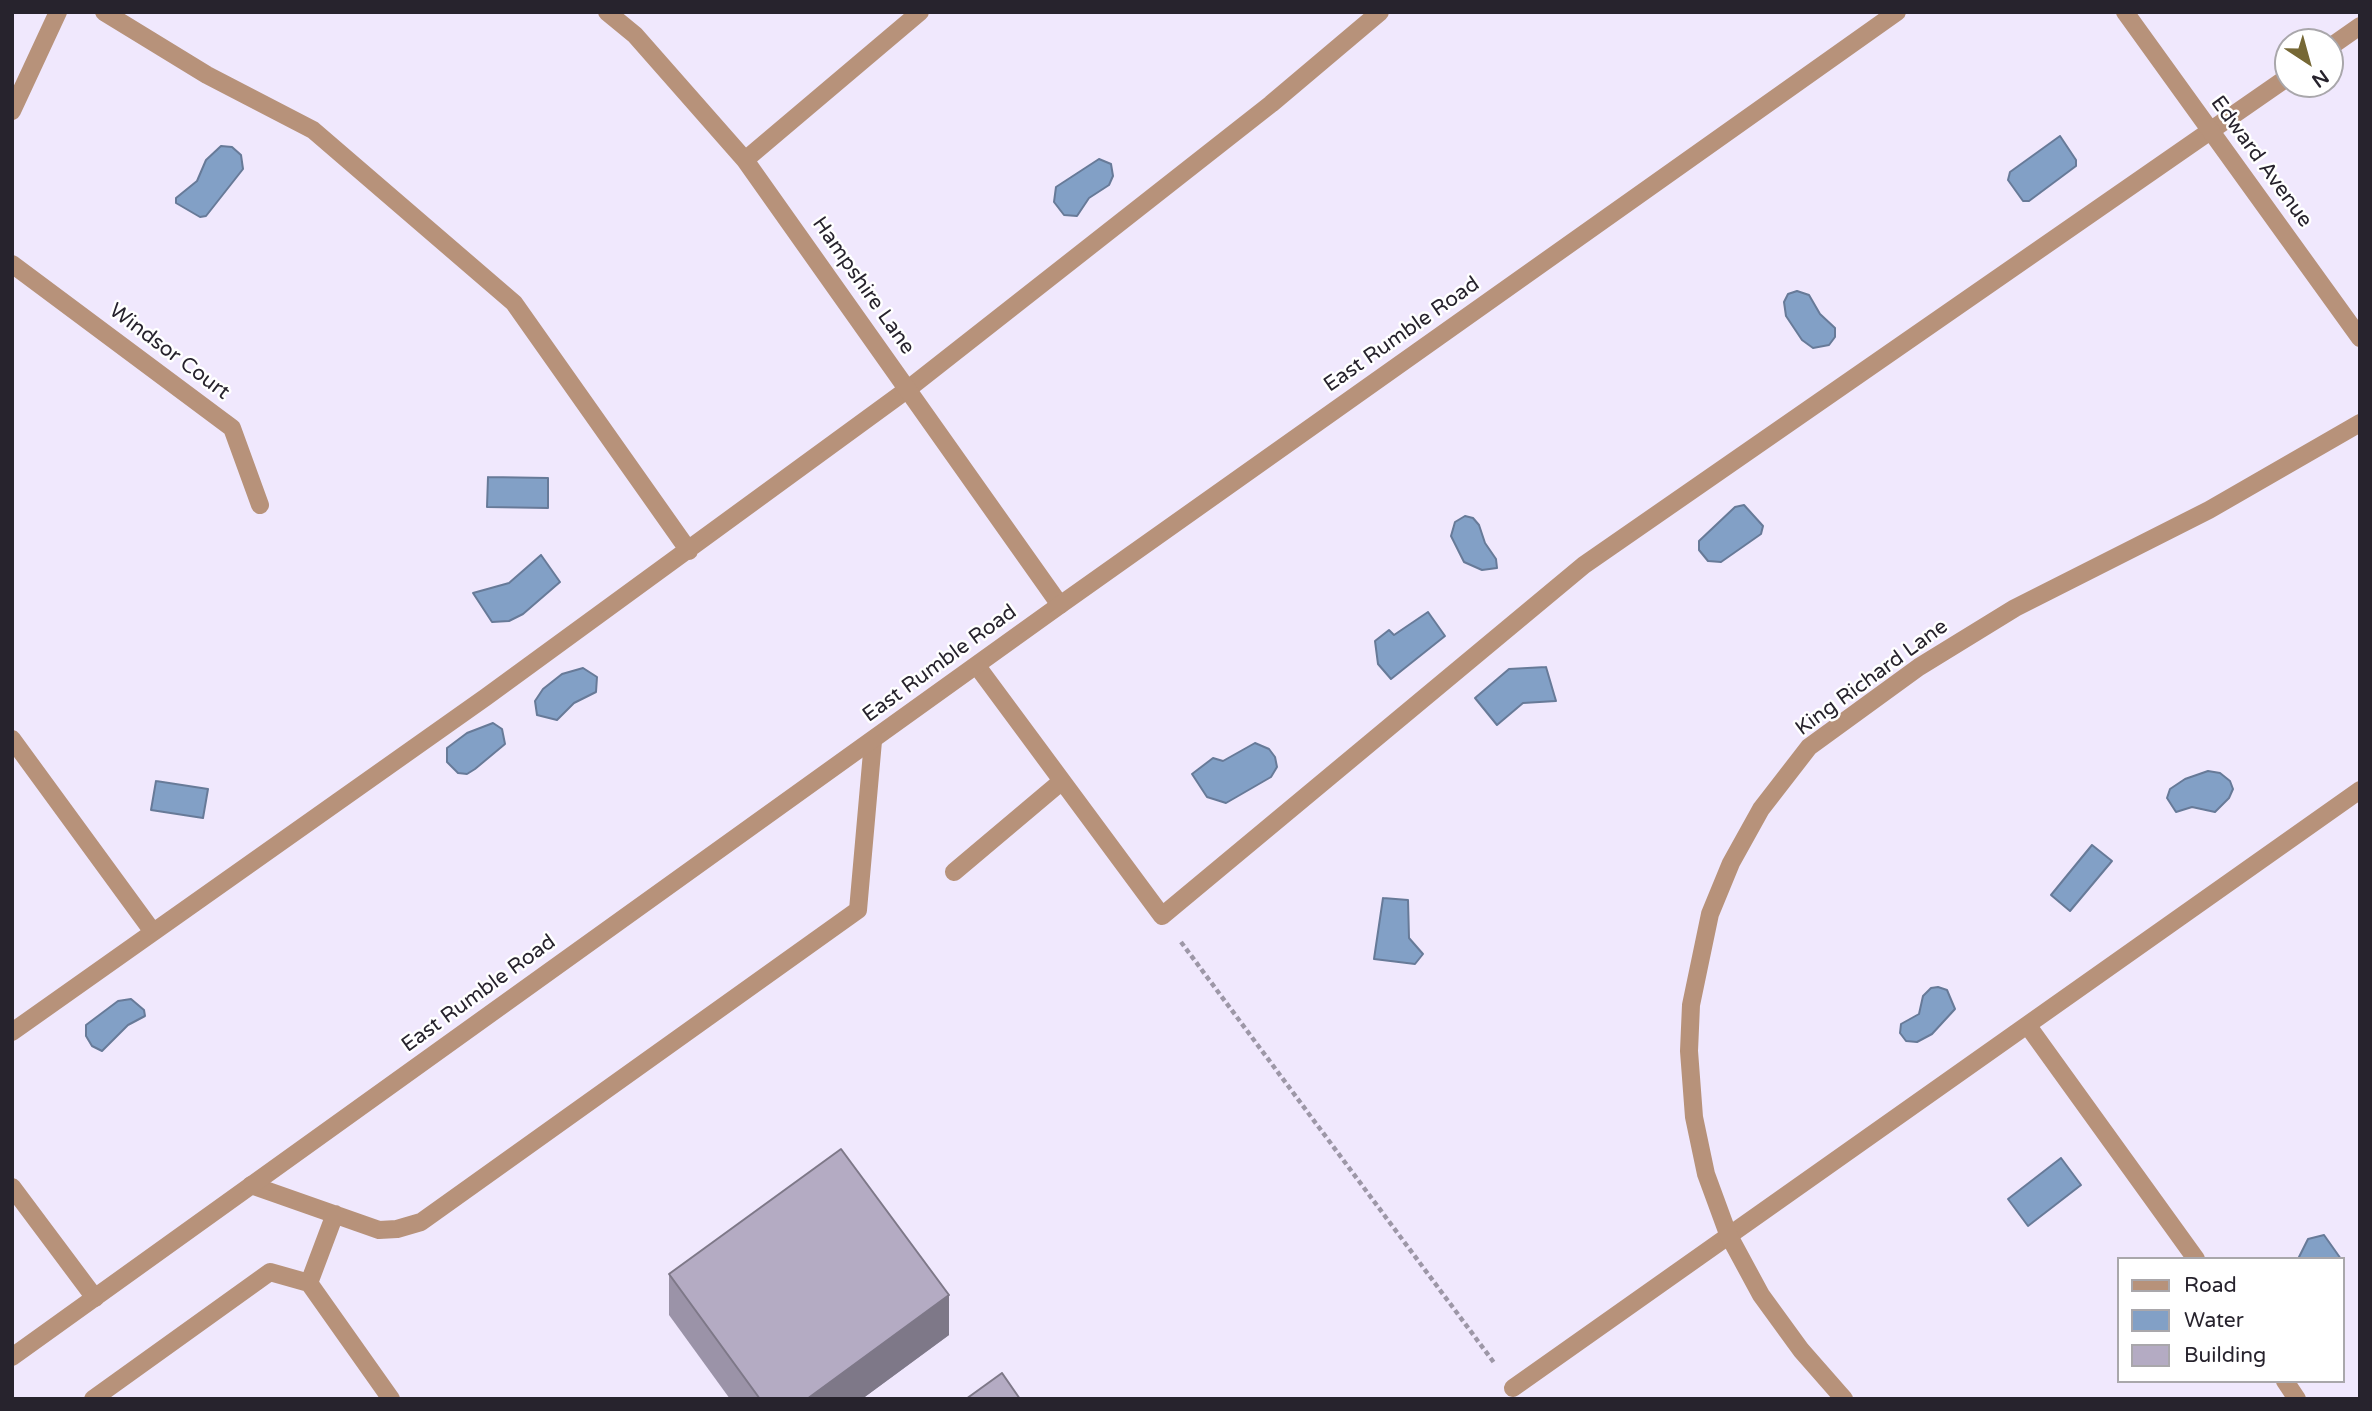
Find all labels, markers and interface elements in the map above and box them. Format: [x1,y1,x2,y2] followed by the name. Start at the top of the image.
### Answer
[2274,28,2344,98] north arrow
[2308,65,2333,92] text: N
[2205,91,2317,233] street label: Edward Avenue
[806,212,920,360] street label: Hampshire Lane
[1319,272,1485,398] street label: East Rumble Road
[104,298,234,406] street label: Windsor Court
[858,600,1022,728] street label: East Rumble Road
[1791,614,1953,742] street label: King Richard Lane
[397,930,561,1058] street label: East Rumble Road
[2116,1257,2344,1383] legend
[2184,1273,2237,1298] text: Road
[2184,1308,2244,1333] text: Water
[2184,1343,2266,1368] text: Building

